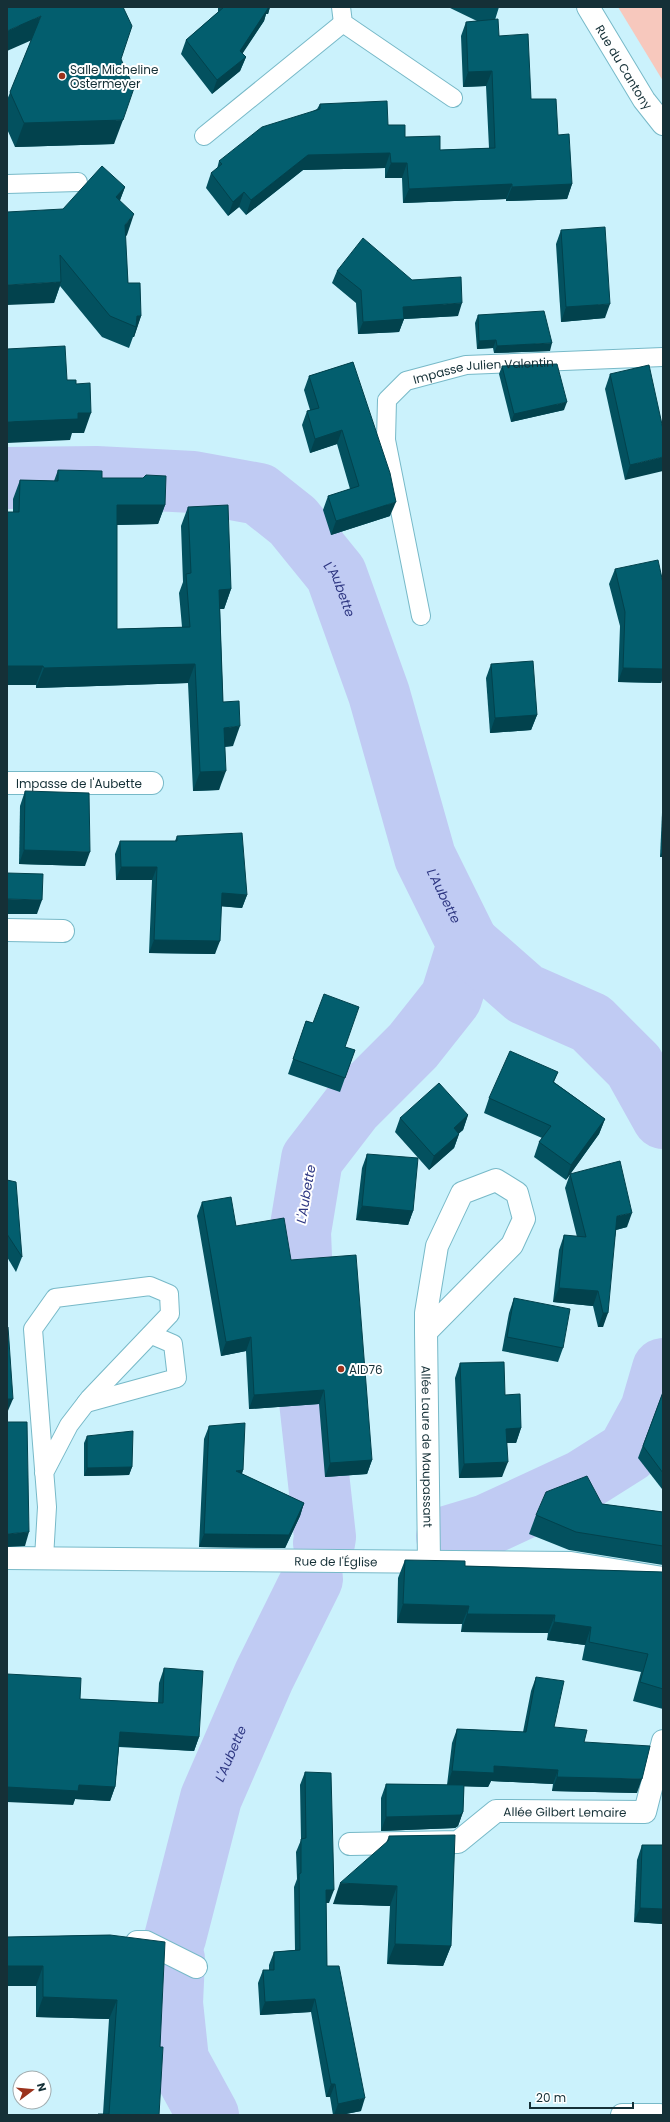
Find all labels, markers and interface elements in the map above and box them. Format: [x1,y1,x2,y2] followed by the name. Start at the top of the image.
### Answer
[592,21,657,113] street label: Rue du Cantony
[70,61,158,92] place label: Salle Micheline Ostermeyer
[57,71,67,81] marker: Salle Micheline Ostermeyer
[411,353,554,387] street label: Impasse Julien Valentin
[320,557,360,619] water label: L'Aubette
[16,775,142,792] street label: Impasse de l'Aubette
[423,865,466,927] water label: L'Aubette
[292,1163,320,1225] water label: L'Aubette
[349,1361,383,1378] place label: AID76
[336,1364,346,1374] marker: AID76
[418,1365,437,1528] street label: Allée Laure de Maupassant
[294,1552,378,1570] street label: Rue de l'Église
[210,1723,251,1784] water label: L'Aubette
[503,1803,627,1820] street label: Allée Gilbert Lemaire
[12,2070,52,2110] north arrow
[33,2081,50,2093] text: N
[530,2084,633,2110] scale bar
[536,2089,566,2106] text: 20 m

